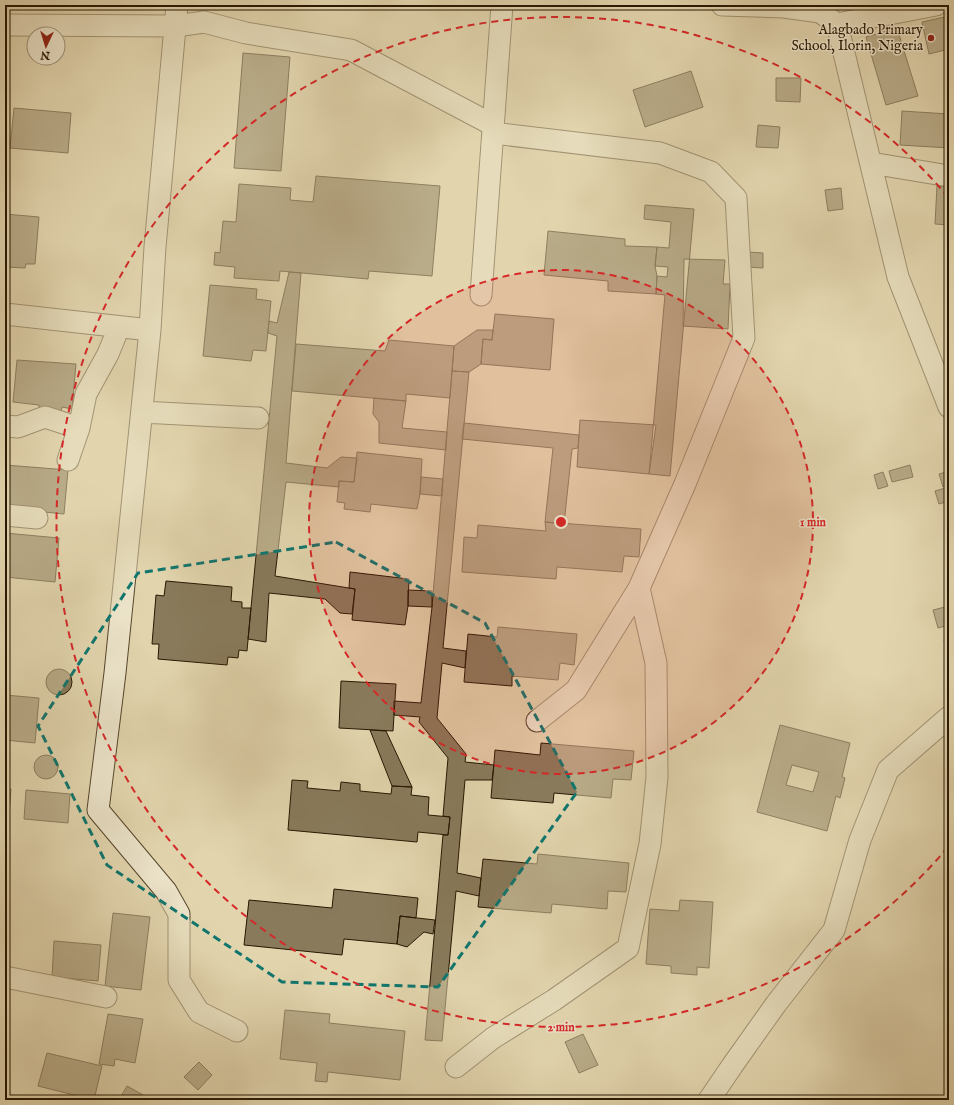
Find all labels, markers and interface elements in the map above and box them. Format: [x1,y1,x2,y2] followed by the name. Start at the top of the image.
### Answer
[791,21,924,55] place label: Alagbado Primary School, Ilorin, Nigeria
[26,26,66,66] north arrow
[926,33,936,43] marker: Alagbado Primary School, Ilorin, Nigeria
[40,48,52,62] text: N
[554,515,568,529] centre of rings
[800,515,827,530] text: 1 min
[547,1020,575,1035] text: 2 min

